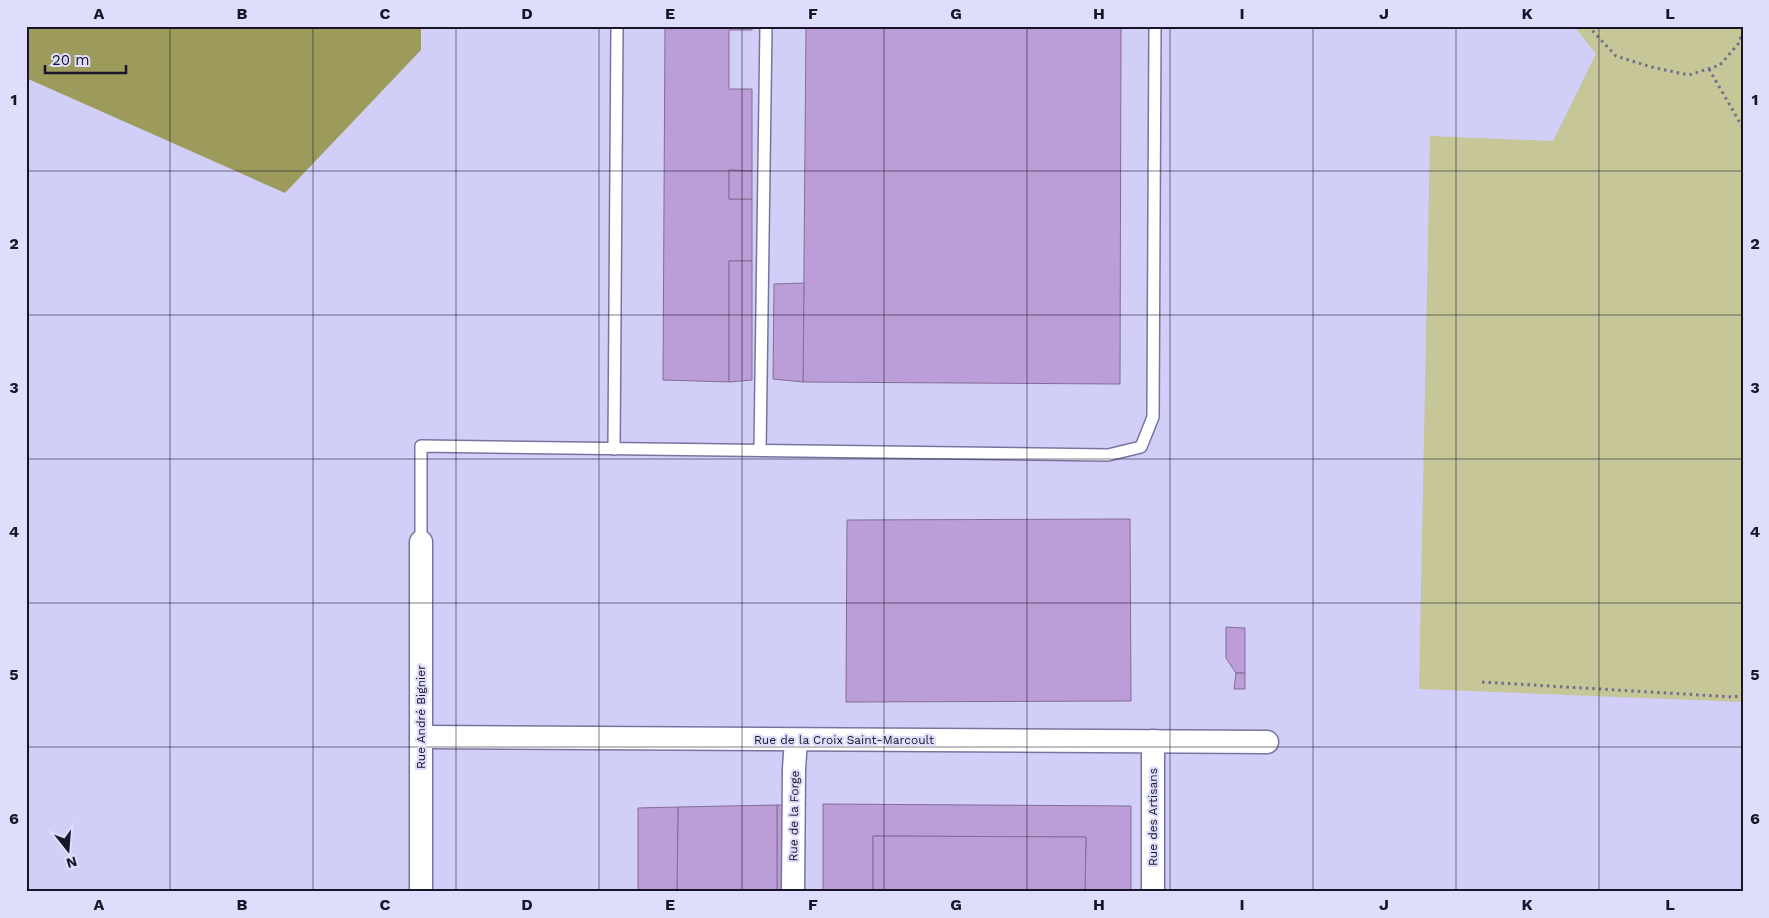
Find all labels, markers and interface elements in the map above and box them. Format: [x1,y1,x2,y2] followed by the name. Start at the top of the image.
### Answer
[94,4,105,23] text: A
[237,4,248,23] text: B
[380,4,391,23] text: C
[521,4,533,23] text: D
[665,4,675,23] text: E
[808,4,818,23] text: F
[950,4,962,23] text: G
[1093,4,1105,23] text: H
[1239,4,1245,23] text: I
[1379,4,1389,23] text: J
[1521,4,1533,23] text: K
[1665,4,1675,23] text: L
[45,42,126,74] scale bar
[52,51,90,69] text: 20 m
[11,90,17,109] text: 1
[1752,90,1758,109] text: 1
[9,234,19,253] text: 2
[1750,234,1760,253] text: 2
[9,378,19,397] text: 3
[1750,378,1760,397] text: 3
[9,522,19,541] text: 4
[1750,522,1760,541] text: 4
[9,665,19,684] text: 5
[414,665,428,769] street label: Rue André Bignier
[1750,665,1760,684] text: 5
[754,733,934,747] street label: Rue de la Croix Saint-Marcoult
[1146,768,1160,866] street label: Rue des Artisans
[786,770,802,862] street label: Rue de la Forge
[9,809,19,828] text: 6
[1750,809,1760,828] text: 6
[42,826,92,876] north arrow
[65,853,79,872] text: N
[94,895,105,914] text: A
[237,895,248,914] text: B
[380,895,391,914] text: C
[521,895,533,914] text: D
[665,895,675,914] text: E
[808,895,818,914] text: F
[950,895,962,914] text: G
[1093,895,1105,914] text: H
[1239,895,1245,914] text: I
[1379,895,1389,914] text: J
[1521,895,1533,914] text: K
[1665,895,1675,914] text: L

